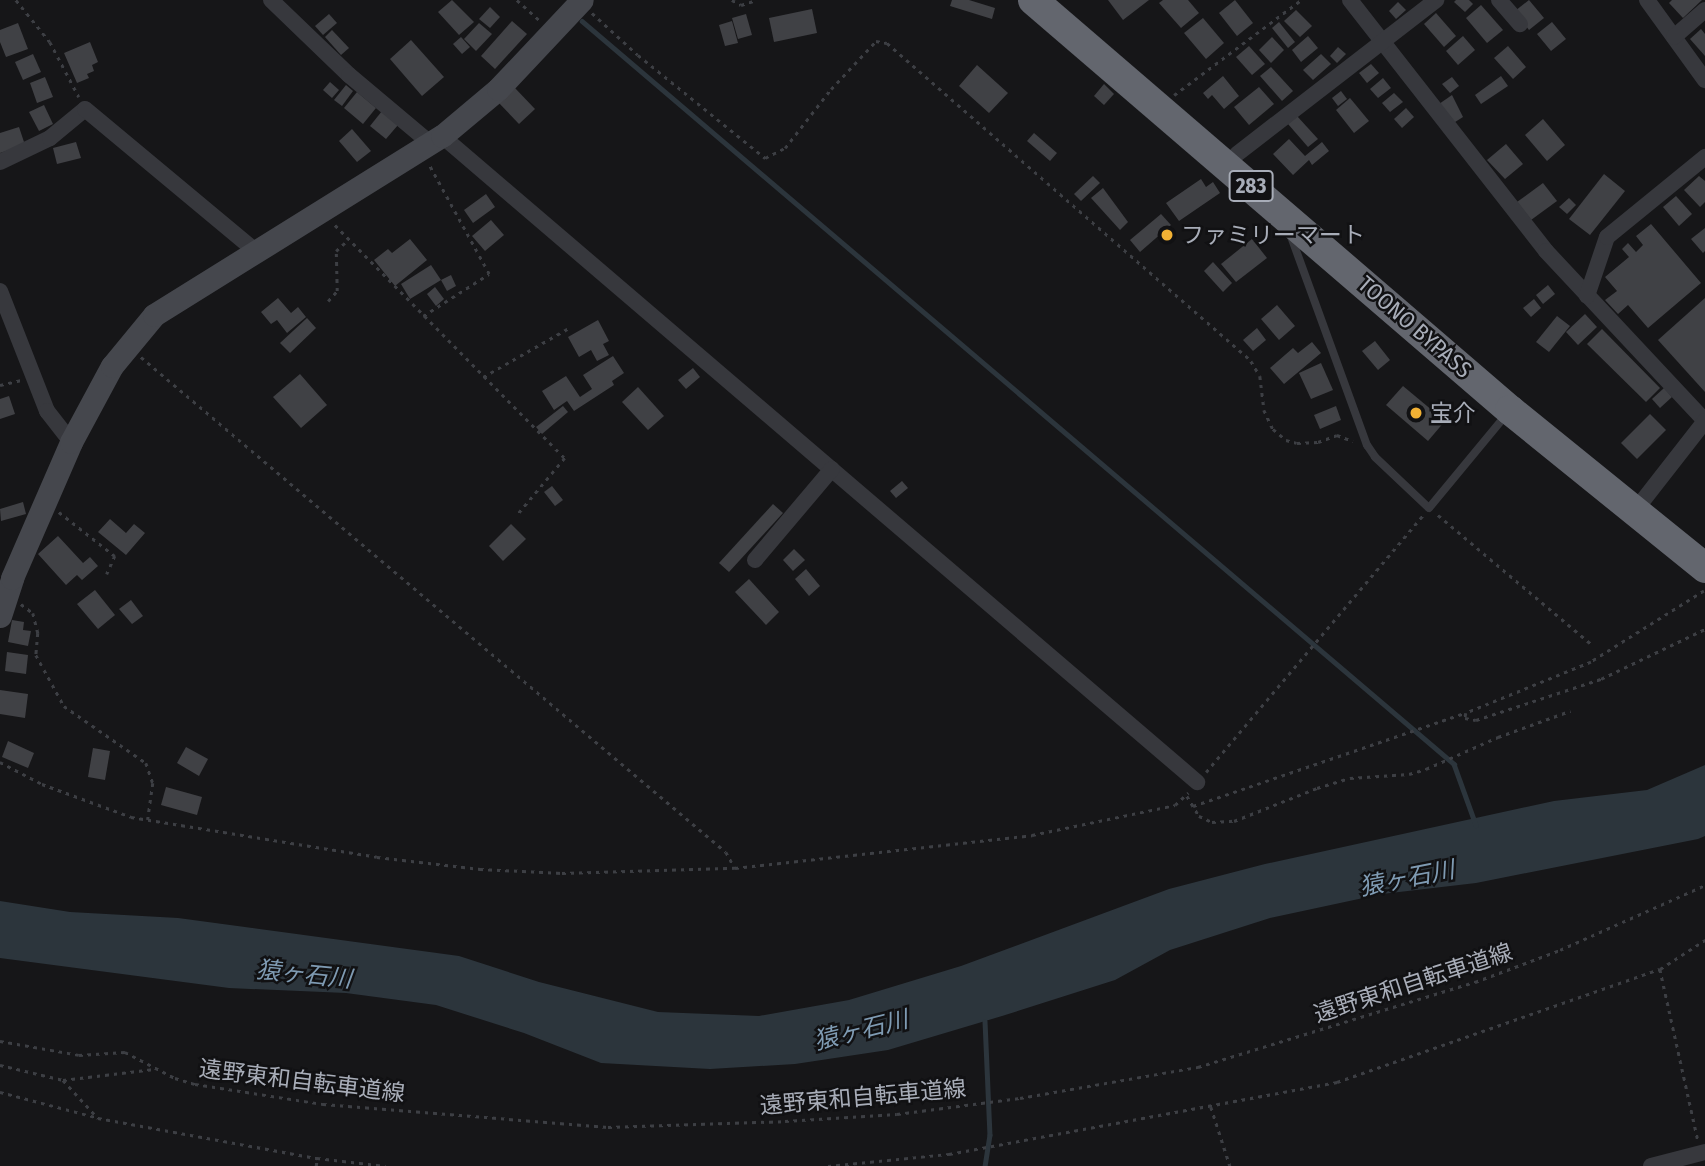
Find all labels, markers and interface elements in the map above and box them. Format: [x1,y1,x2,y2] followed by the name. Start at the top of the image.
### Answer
[1228,168,1274,204] road number: 283
[1181,221,1365,249] place label: ファミリーマート
[1159,227,1175,243] marker: ファミリーマート
[1353,270,1477,384] street label: TOONO BYPASS
[1430,399,1476,427] place label: 宝介
[1408,405,1424,421] marker: 宝介
[1357,856,1457,902] water label: 猿ヶ石川
[1310,938,1516,1028] street label: 遠野東和自転車道線
[255,956,353,994] water label: 猿ヶ石川
[811,1005,911,1057] water label: 猿ヶ石川
[198,1055,406,1107] street label: 遠野東和自転車道線
[759,1074,967,1120] street label: 遠野東和自転車道線

